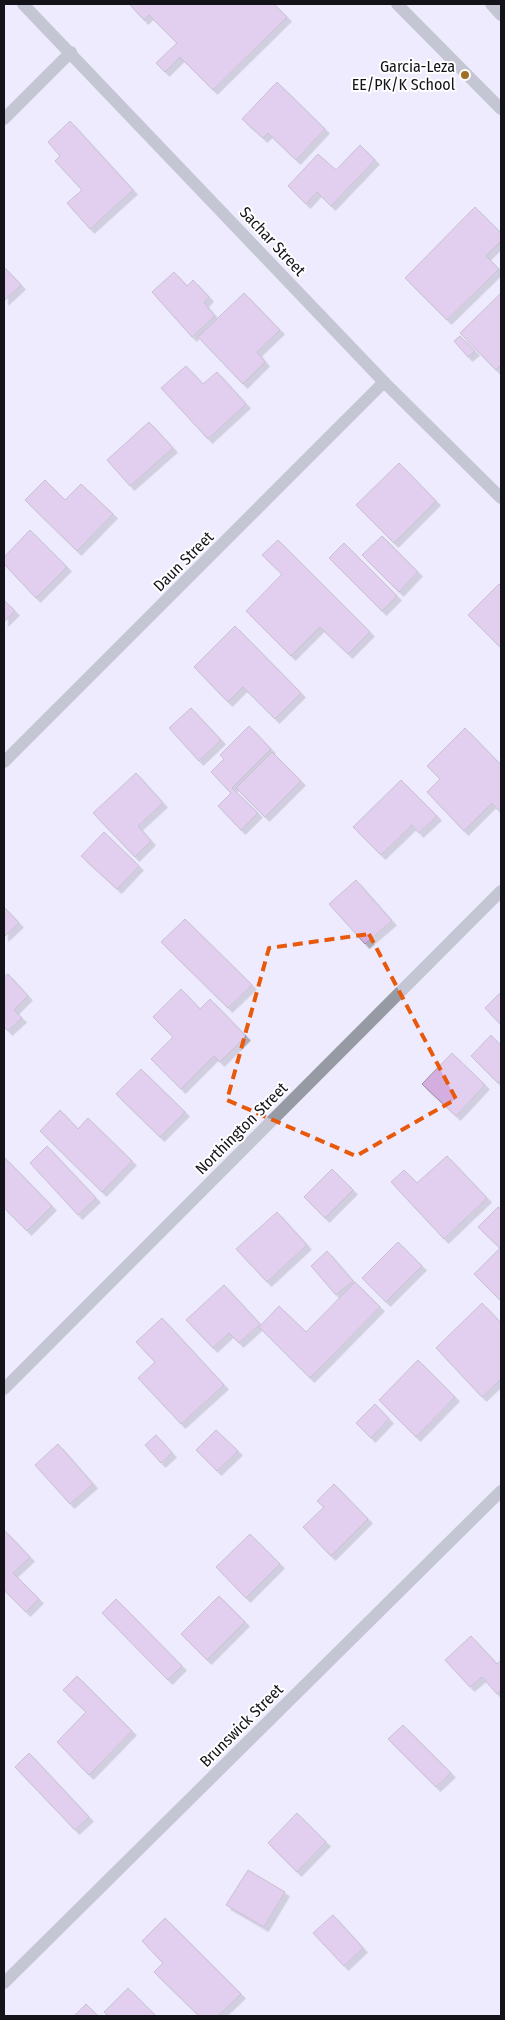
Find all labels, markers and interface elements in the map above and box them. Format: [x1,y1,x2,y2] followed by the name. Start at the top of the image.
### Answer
[352,57,455,94] place label: Garcia-Leza EE/PK/K School
[459,69,471,81] marker: Garcia-Leza EE/PK/K School
[236,203,310,280] street label: Sachar Street
[149,527,218,595] street label: Daun Street
[191,1078,292,1178] street label: Northington Street
[196,1679,287,1771] street label: Brunswick Street

